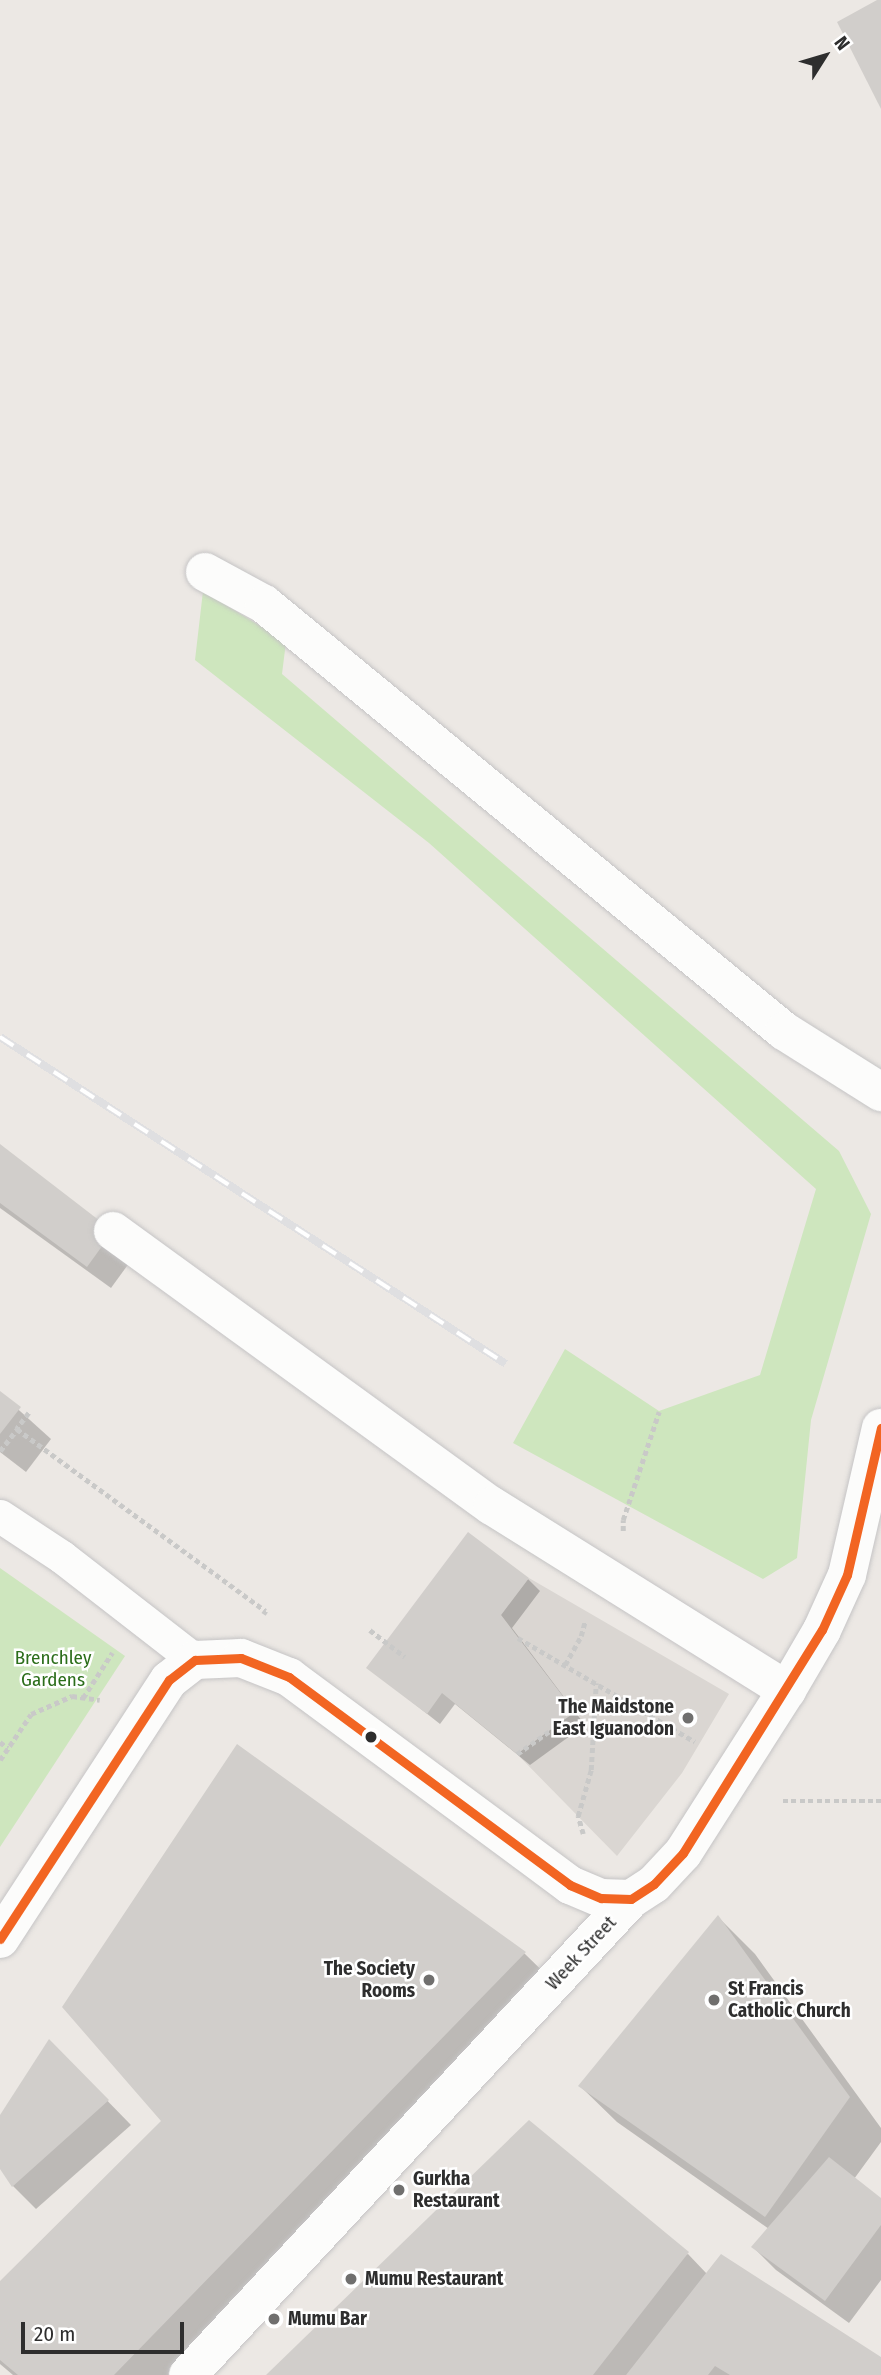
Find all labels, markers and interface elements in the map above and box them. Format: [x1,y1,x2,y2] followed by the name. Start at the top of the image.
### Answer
[790,21,860,91] north arrow
[830,32,855,55] text: N
[15,1647,91,1691] park label: Brenchley Gardens
[553,1696,674,1740] place label: The Maidstone East Iguanodon
[680,1710,696,1726] marker: The Maidstone East Iguanodon
[364,1730,378,1744] unlabelled marker
[541,1911,621,1995] street label: Week Street
[324,1958,415,2002] place label: The Society Rooms
[421,1972,437,1988] marker: The Society Rooms
[728,1978,851,2022] place label: St Francis Catholic Church
[706,1992,722,2008] marker: St Francis Catholic Church
[413,2168,500,2212] place label: Gurkha Restaurant
[391,2182,407,2198] marker: Gurkha Restaurant
[365,2268,503,2290] place label: Mumu Restaurant
[343,2271,359,2287] marker: Mumu Restaurant
[24,2308,187,2352] scale bar
[288,2308,367,2330] place label: Mumu Bar
[266,2311,282,2327] marker: Mumu Bar
[34,2321,75,2347] text: 20 m

